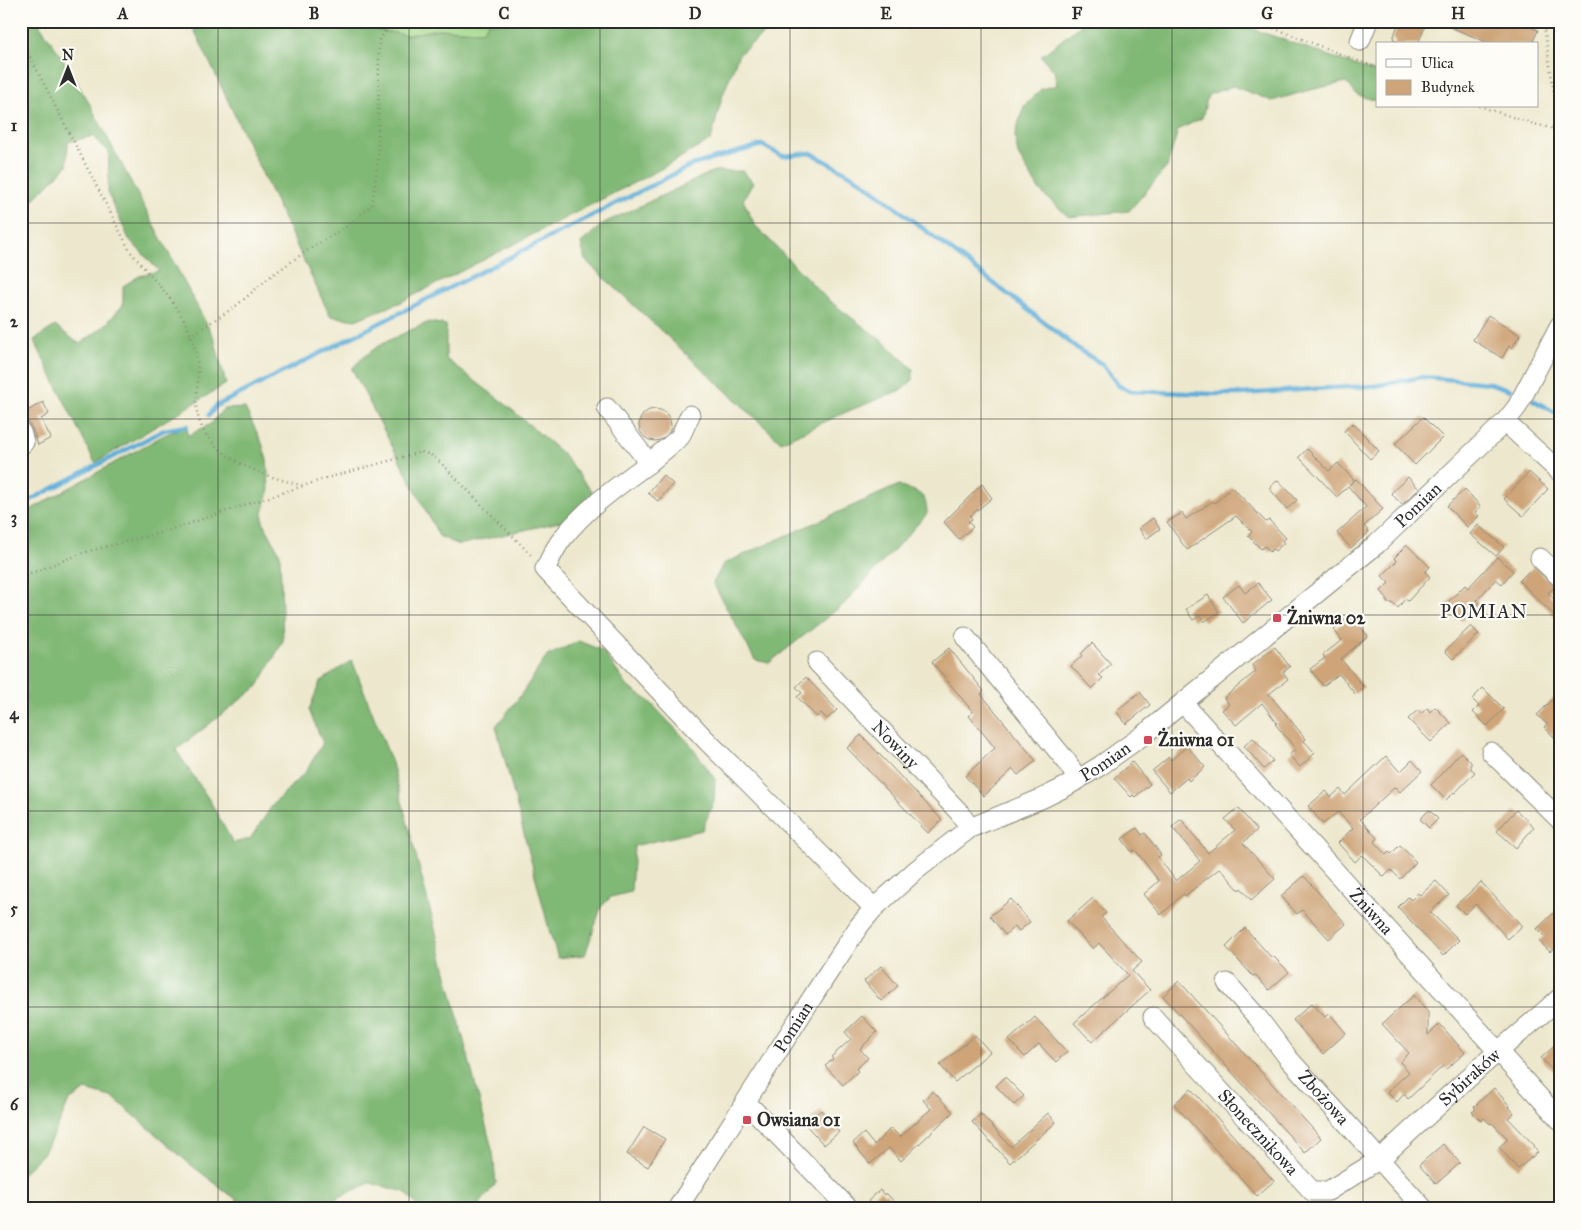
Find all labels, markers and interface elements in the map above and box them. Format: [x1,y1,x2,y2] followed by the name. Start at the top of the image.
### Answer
[117,4,129,23] text: A
[309,4,319,23] text: B
[499,4,510,23] text: C
[689,4,702,23] text: D
[880,4,892,23] text: E
[1072,4,1083,23] text: F
[1261,4,1273,23] text: G
[1451,4,1465,23] text: H
[42,42,92,92] north arrow
[1376,42,1538,108] legend
[62,47,74,64] text: N
[1421,54,1454,72] text: Ulica
[1421,78,1475,96] text: Budynek
[11,116,18,135] text: 1
[10,312,19,331] text: 2
[1390,477,1446,532] street label: Pomian
[11,508,17,528] text: 3
[1440,600,1528,623] district label: POMIAN
[1287,605,1366,629] place label: Żniwna 02
[1271,612,1283,624] marker: Żniwna 02
[10,704,20,724] text: 4
[867,716,924,774] street label: Nowiny
[1158,727,1234,751] place label: Żniwna 01
[1142,734,1154,746] marker: Żniwna 01
[1076,737,1135,787] street label: Pomian
[1345,883,1398,939] street label: Żniwna
[10,899,18,918] text: 5
[769,997,818,1057] street label: Pomian
[1434,1043,1505,1111] street label: Sybiraków
[1293,1066,1354,1130] street label: Zbożowa
[1213,1085,1303,1180] street label: Słonecznikowa
[10,1095,19,1114] text: 6
[757,1109,840,1131] place label: Owsiana 01
[741,1114,753,1126] marker: Owsiana 01

